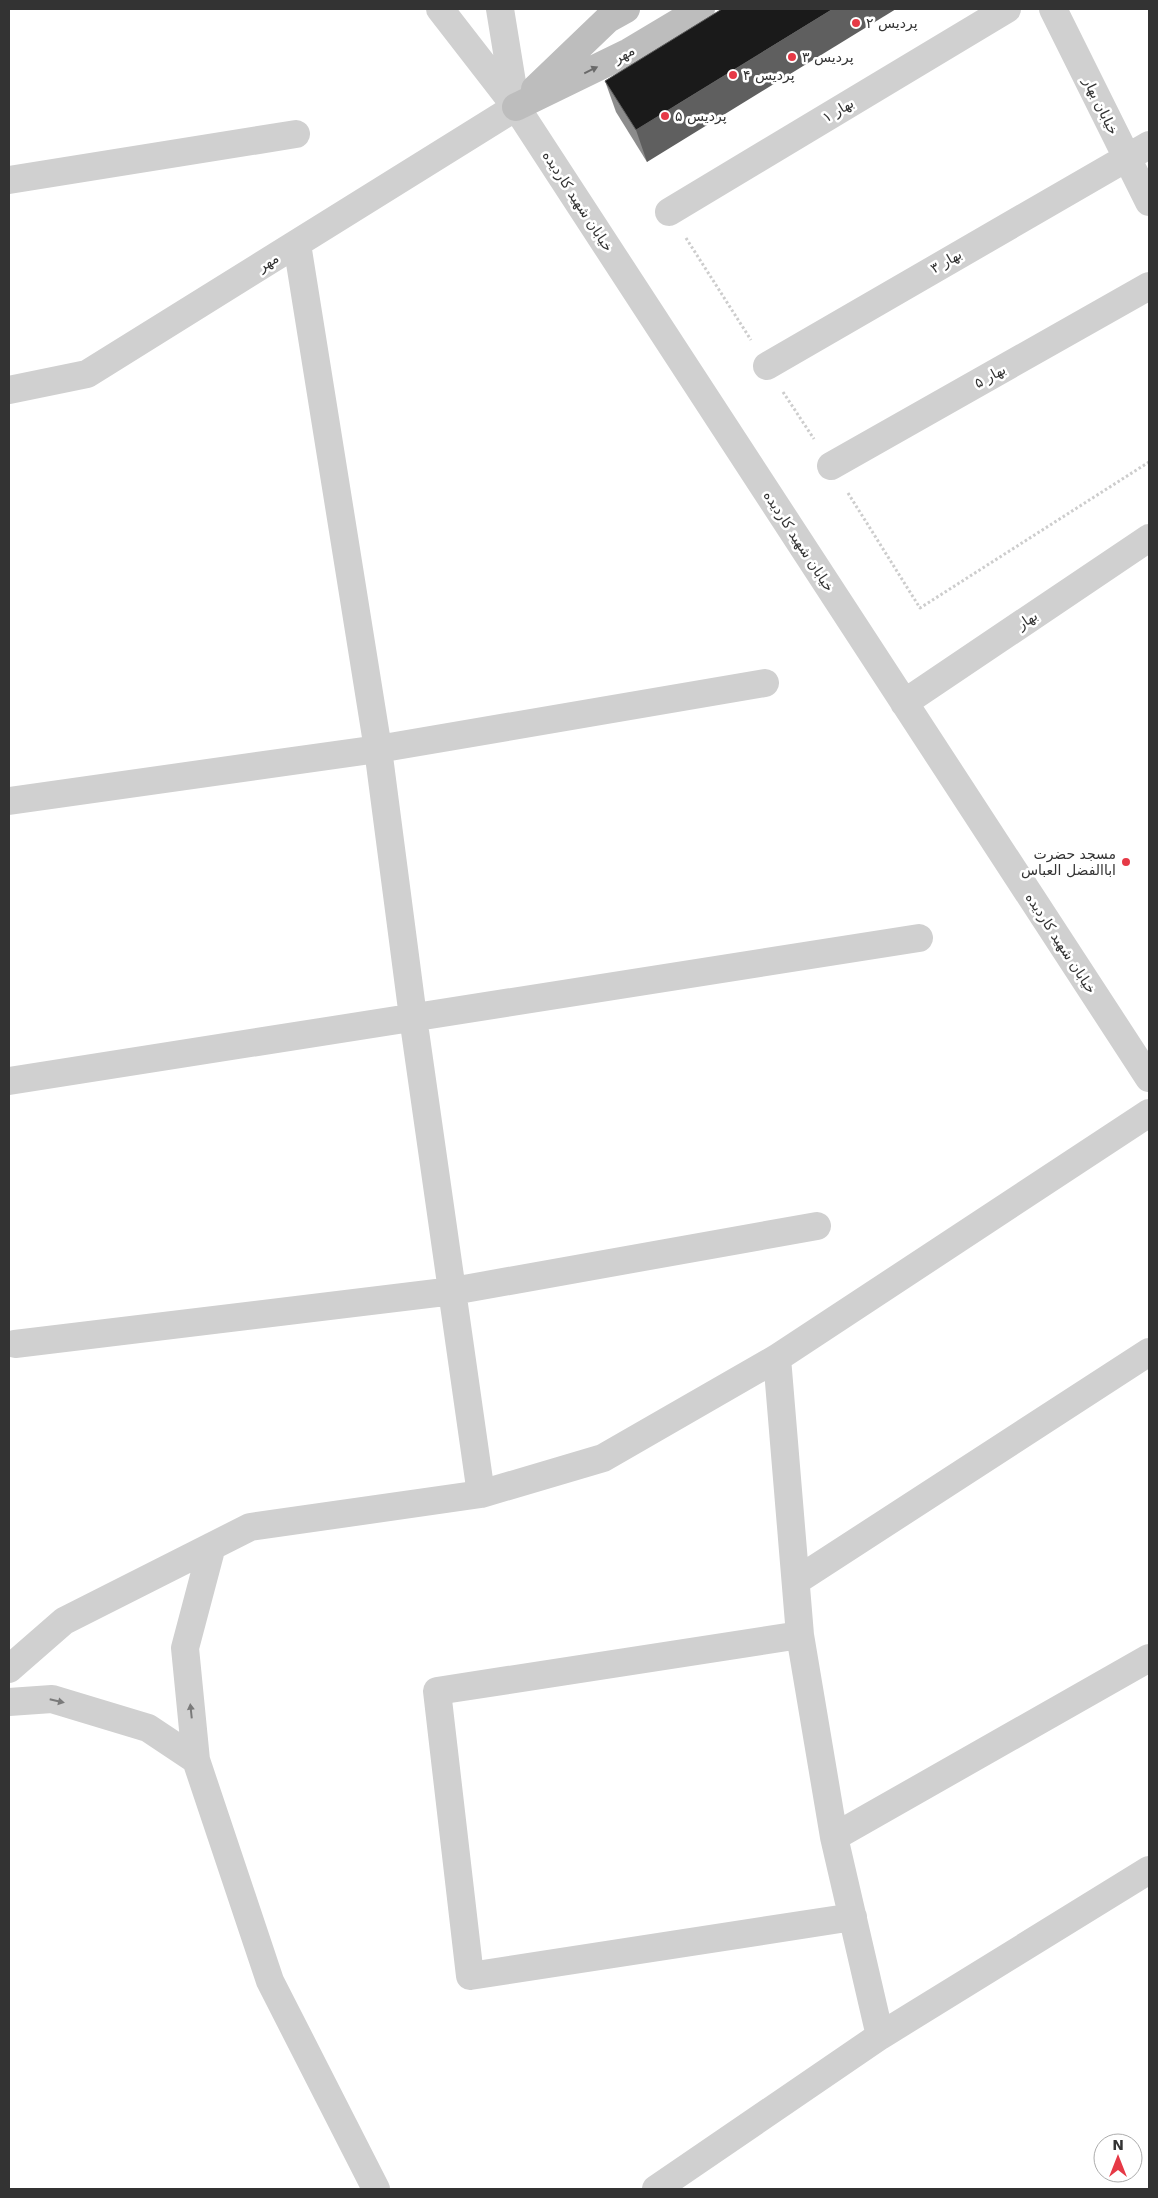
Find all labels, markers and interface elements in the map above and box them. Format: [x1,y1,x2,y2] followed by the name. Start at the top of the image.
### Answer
[866,15,918,32] place label: پردیس ۲
[850,17,862,29] marker: پردیس ۲
[610,42,638,68] street label: مهر
[802,49,854,66] place label: پردیس ۳
[786,51,798,63] marker: پردیس ۳
[584,66,598,74] one-way arrow
[743,67,795,84] place label: پردیس ۴
[727,69,739,81] marker: پردیس ۴
[1079,74,1122,138] street label: خیابان بهار
[820,95,857,126] street label: بهار ۱
[675,108,727,125] place label: پردیس ۵
[659,110,671,122] marker: پردیس ۵
[539,148,617,255] street label: خیابان شهید کاردیده
[928,246,965,277] street label: بهار ۳
[254,249,282,276] street label: مهر
[972,361,1009,392] street label: بهار ۵
[760,488,838,595] street label: خیابان شهید کاردیده
[1013,607,1041,634] street label: بهار
[1021,846,1116,879] place label: مسجد حضرت اباالفضل العباس
[1120,856,1132,868] marker: مسجد حضرت اباالفضل العباس
[1022,890,1100,997] street label: خیابان شهید کاردیده
[50,1697,65,1705] one-way arrow
[187,1703,195,1719] one-way arrow
[1093,2133,1143,2183] north arrow
[1112,2137,1124,2153] text: N

